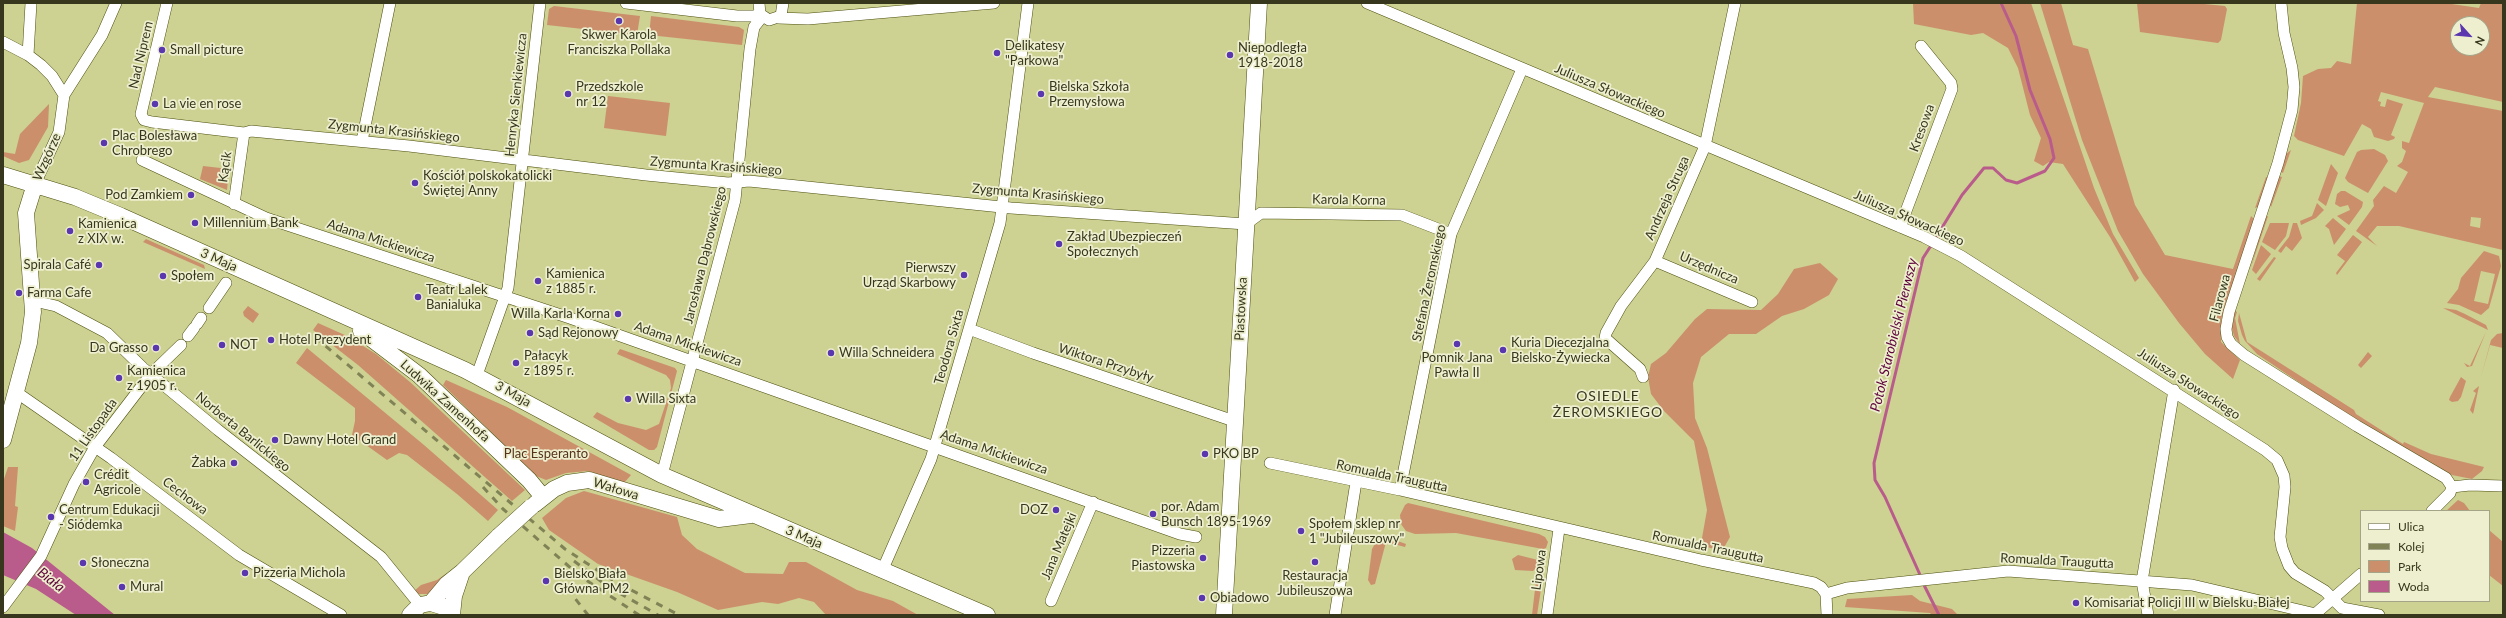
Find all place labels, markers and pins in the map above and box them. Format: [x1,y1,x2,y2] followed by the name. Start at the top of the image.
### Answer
[614,16,624,26] marker: Skwer Karola Franciszka Pollaka
[568,27,670,58] place label: Skwer Karola Franciszka Pollaka
[1005,38,1065,69] place label: Delikatesy "Parkowa"
[1238,40,1307,71] place label: Niepodległa 1918-2018
[170,42,243,58] place label: Small picture
[157,45,167,55] marker: Small picture
[992,48,1002,58] marker: Delikatesy "Parkowa"
[1225,50,1235,60] marker: Niepodległa 1918-2018
[576,79,643,110] place label: Przedszkole nr 12
[1049,79,1129,110] place label: Bielska Szkoła Przemysłowa
[563,89,573,99] marker: Przedszkole nr 12
[1036,89,1046,99] marker: Bielska Szkoła Przemysłowa
[163,96,241,112] place label: La vie en rose
[150,99,160,109] marker: La vie en rose
[112,128,197,159] place label: Plac Bolesława Chrobrego
[99,138,109,148] marker: Plac Bolesława Chrobrego
[423,168,552,199] place label: Kościół polskokatolicki Świętej Anny
[410,178,420,188] marker: Kościół polskokatolicki Świętej Anny
[105,187,183,203] place label: Pod Zamkiem
[186,190,196,200] marker: Pod Zamkiem
[203,215,299,231] place label: Millennium Bank
[78,216,137,247] place label: Kamienica z XIX w.
[190,218,200,228] marker: Millennium Bank
[65,226,75,236] marker: Kamienica z XIX w.
[1067,229,1182,260] place label: Zakład Ubezpieczeń Społecznych
[1054,239,1064,249] marker: Zakład Ubezpieczeń Społecznych
[23,257,91,273] place label: Spirala Café
[94,260,104,270] marker: Spirala Café
[863,260,956,291] place label: Pierwszy Urząd Skarbowy
[546,266,605,297] place label: Kamienica z 1885 r.
[171,268,214,284] place label: Społem
[959,270,969,280] marker: Pierwszy Urząd Skarbowy
[158,271,168,281] marker: Społem
[533,276,543,286] marker: Kamienica z 1885 r.
[426,282,488,313] place label: Teatr Lalek Banialuka
[27,285,91,301] place label: Farma Cafe
[14,288,24,298] marker: Farma Cafe
[413,292,423,302] marker: Teatr Lalek Banialuka
[511,306,610,322] place label: Willa Karla Korna
[613,309,623,319] marker: Willa Karla Korna
[538,325,619,341] place label: Sąd Rejonowy
[525,328,535,338] marker: Sąd Rejonowy
[279,332,371,348] place label: Hotel Prezydent
[266,335,276,345] marker: Hotel Prezydent
[1511,335,1610,366] place label: Kuria Diecezjalna Bielsko-Żywiecka
[230,337,258,353] place label: NOT
[1452,339,1462,349] marker: Pomnik Jana Pawła II
[89,340,148,356] place label: Da Grasso
[217,340,227,350] marker: NOT
[151,343,161,353] marker: Da Grasso
[839,345,934,361] place label: Willa Schneidera
[1498,345,1508,355] marker: Kuria Diecezjalna Bielsko-Żywiecka
[524,348,574,379] place label: Pałacyk z 1895 r.
[826,348,836,358] marker: Willa Schneidera
[1421,350,1493,381] place label: Pomnik Jana Pawła II
[511,358,521,368] marker: Pałacyk z 1895 r.
[127,363,186,394] place label: Kamienica z 1905 r.
[114,373,124,383] marker: Kamienica z 1905 r.
[636,391,696,407] place label: Willa Sixta
[623,394,633,404] marker: Willa Sixta
[283,432,396,448] place label: Dawny Hotel Grand
[270,435,280,445] marker: Dawny Hotel Grand
[1213,446,1259,462] place label: PKO BP
[1200,449,1210,459] marker: PKO BP
[191,455,226,471] place label: Żabka
[229,458,239,468] marker: Żabka
[94,467,141,498] place label: Crédit Agricole
[81,477,91,487] marker: Crédit Agricole
[1161,499,1271,530] place label: por. Adam Bunsch 1895-1969
[59,502,160,533] place label: Centrum Edukacji - Siódemka
[1020,502,1048,518] place label: DOZ
[1051,505,1061,515] marker: DOZ
[1148,509,1158,519] marker: por. Adam Bunsch 1895-1969
[46,512,56,522] marker: Centrum Edukacji - Siódemka
[1309,516,1404,547] place label: Społem sklep nr 1 "Jubileuszowy"
[1296,526,1306,536] marker: Społem sklep nr 1 "Jubileuszowy"
[1131,543,1195,574] place label: Pizzeria Piastowska
[1198,553,1208,563] marker: Pizzeria Piastowska
[91,555,149,571] place label: Słoneczna
[1310,557,1320,567] marker: Restauracja Jubileuszowa
[78,558,88,568] marker: Słoneczna
[253,565,345,581] place label: Pizzeria Michola
[554,566,629,597] place label: Bielsko Biała Główna PM2
[240,568,250,578] marker: Pizzeria Michola
[1277,568,1353,599] place label: Restauracja Jubileuszowa
[541,576,551,586] marker: Bielsko Biała Główna PM2
[130,579,163,595] place label: Mural
[117,582,127,592] marker: Mural
[1210,590,1269,606] place label: Obiadowo
[1197,593,1207,603] marker: Obiadowo
[2084,595,2290,611] place label: Komisariat Policji III w Bielsku-Białej
[2071,598,2081,608] marker: Komisariat Policji III w Bielsku-Białej

